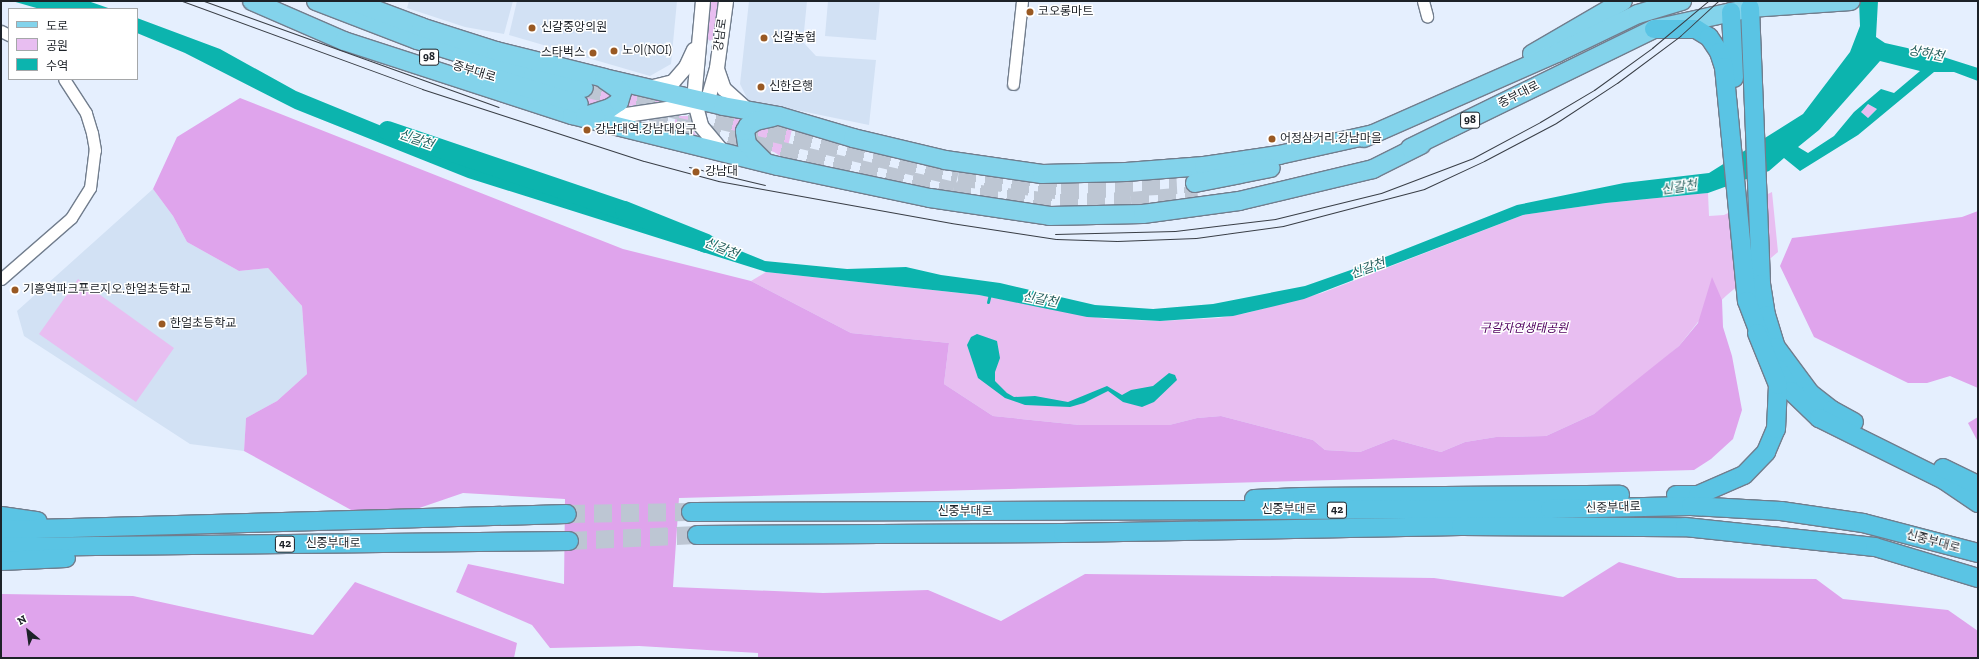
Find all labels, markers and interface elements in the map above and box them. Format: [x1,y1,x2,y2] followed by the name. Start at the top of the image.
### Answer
[1038,5,1093,19] place label: 코오롱마트
[1025,7,1035,17] marker: 코오롱마트
[8,8,138,80] legend
[712,18,730,52] street label: 강남로
[46,19,68,33] text: 도로
[541,21,607,35] place label: 신갈중앙의원
[526,22,538,34] marker: 신갈중앙의원
[772,31,816,45] place label: 신갈농협
[759,33,769,43] marker: 신갈농협
[46,39,68,53] text: 공원
[1907,43,1945,65] water label: 상하천
[622,44,672,58] place label: 노이(NOI)
[541,46,585,60] place label: 스타벅스
[609,46,619,56] marker: 노이(NOI)
[419,48,439,66] road number: 98
[588,48,598,58] marker: 스타벅스
[46,59,68,73] text: 수역
[451,59,497,85] street label: 중부대로
[1496,79,1542,111] street label: 중부대로
[769,80,813,94] place label: 신한은행
[756,82,766,92] marker: 신한은행
[1460,111,1480,129] road number: 98
[595,123,697,137] place label: 강남대역.강남대입구
[582,125,592,135] marker: 강남대역.강남대입구
[396,127,436,153] water label: 신갈천
[1280,132,1382,146] place label: 어정삼거리.강남마을
[1267,134,1277,144] marker: 어정삼거리.강남마을
[705,165,738,179] place label: 강남대
[690,166,702,178] marker: 강남대
[1660,178,1698,198] water label: 신갈천
[701,235,741,263] water label: 신갈천
[1348,256,1388,282] water label: 신갈천
[23,283,191,297] place label: 기흥역파크푸르지오.한얼초등학교
[10,285,20,295] marker: 기흥역파크푸르지오.한얼초등학교
[1021,289,1059,311] water label: 신갈천
[170,317,236,331] place label: 한얼초등학교
[157,319,167,329] marker: 한얼초등학교
[1480,322,1568,336] park label: 구갈자연생태공원
[1585,500,1641,516] street label: 신중부대로
[1326,501,1348,519] road number: 42
[1261,503,1317,517] street label: 신중부대로
[937,505,993,519] street label: 신중부대로
[1904,528,1962,556] street label: 신중부대로
[274,535,296,553] road number: 42
[305,537,361,551] street label: 신중부대로
[8,611,48,651] north arrow
[15,612,29,628] text: N

